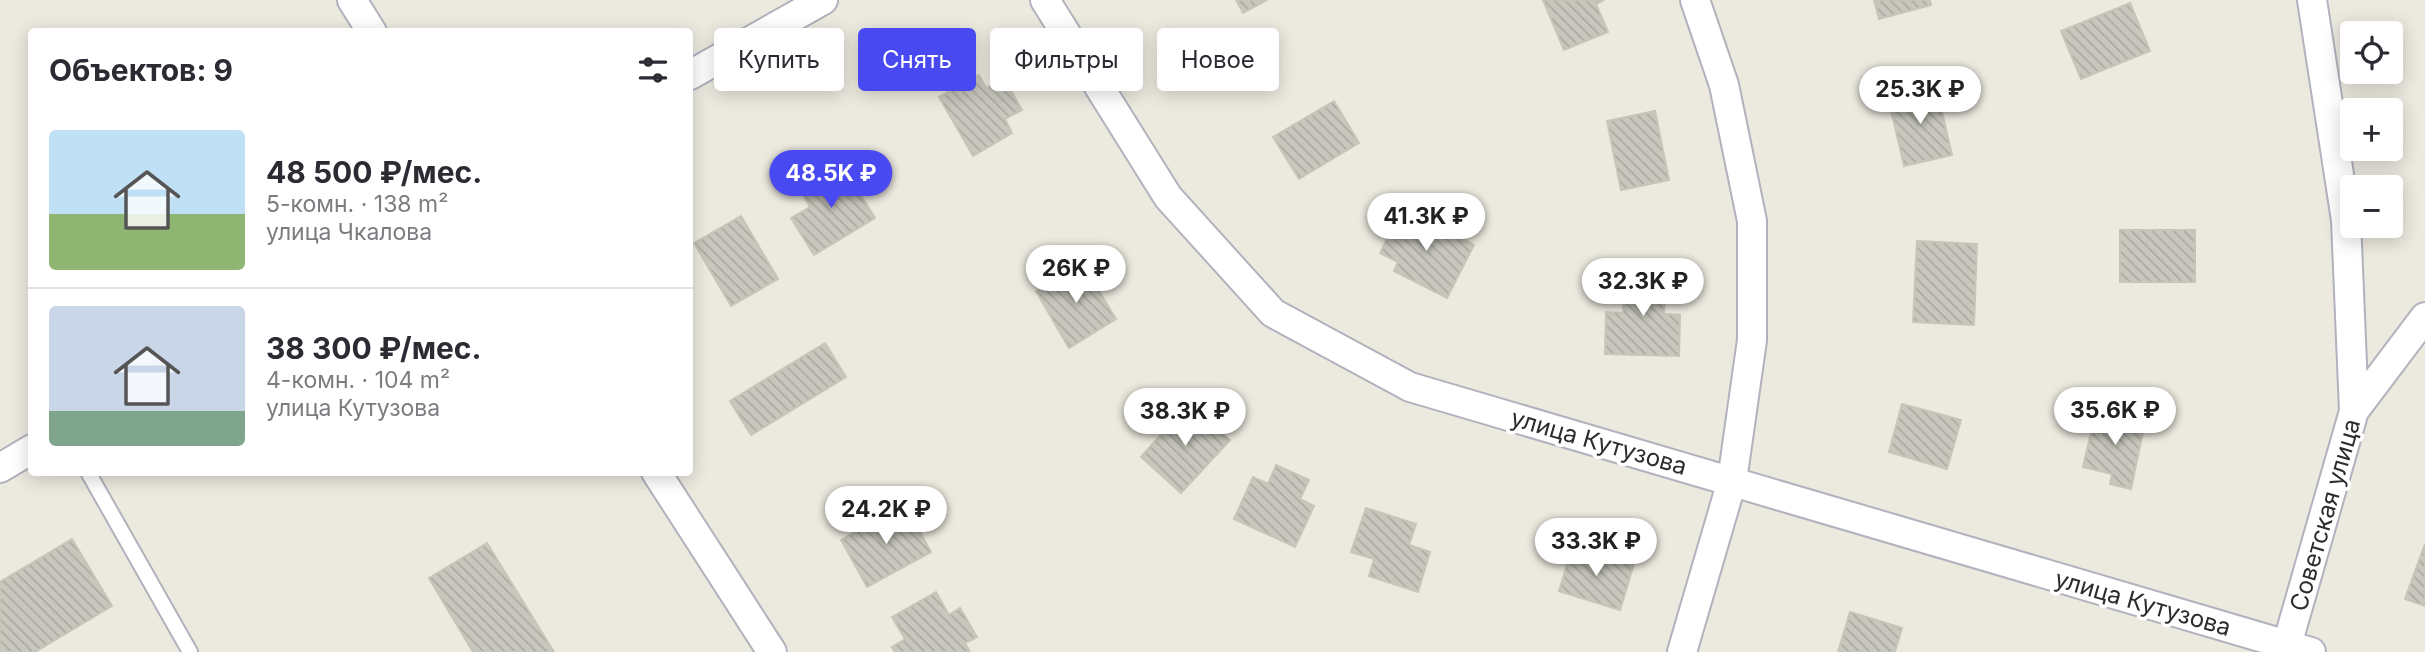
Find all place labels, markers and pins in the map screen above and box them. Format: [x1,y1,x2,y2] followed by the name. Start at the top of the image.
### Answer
[1855,66,1985,126] pin: 25.3K ₽
[766,150,896,210] pin: 48.5K ₽
[1361,194,1491,253] pin: 41.3K ₽
[1027,246,1125,305] pin: 26K ₽
[1578,258,1708,318] pin: 32.3K ₽
[1120,388,1250,448] pin: 38.3K ₽
[2050,388,2180,447] pin: 35.6K ₽
[821,486,951,546] pin: 24.2K ₽
[1531,518,1661,578] pin: 33.3K ₽

